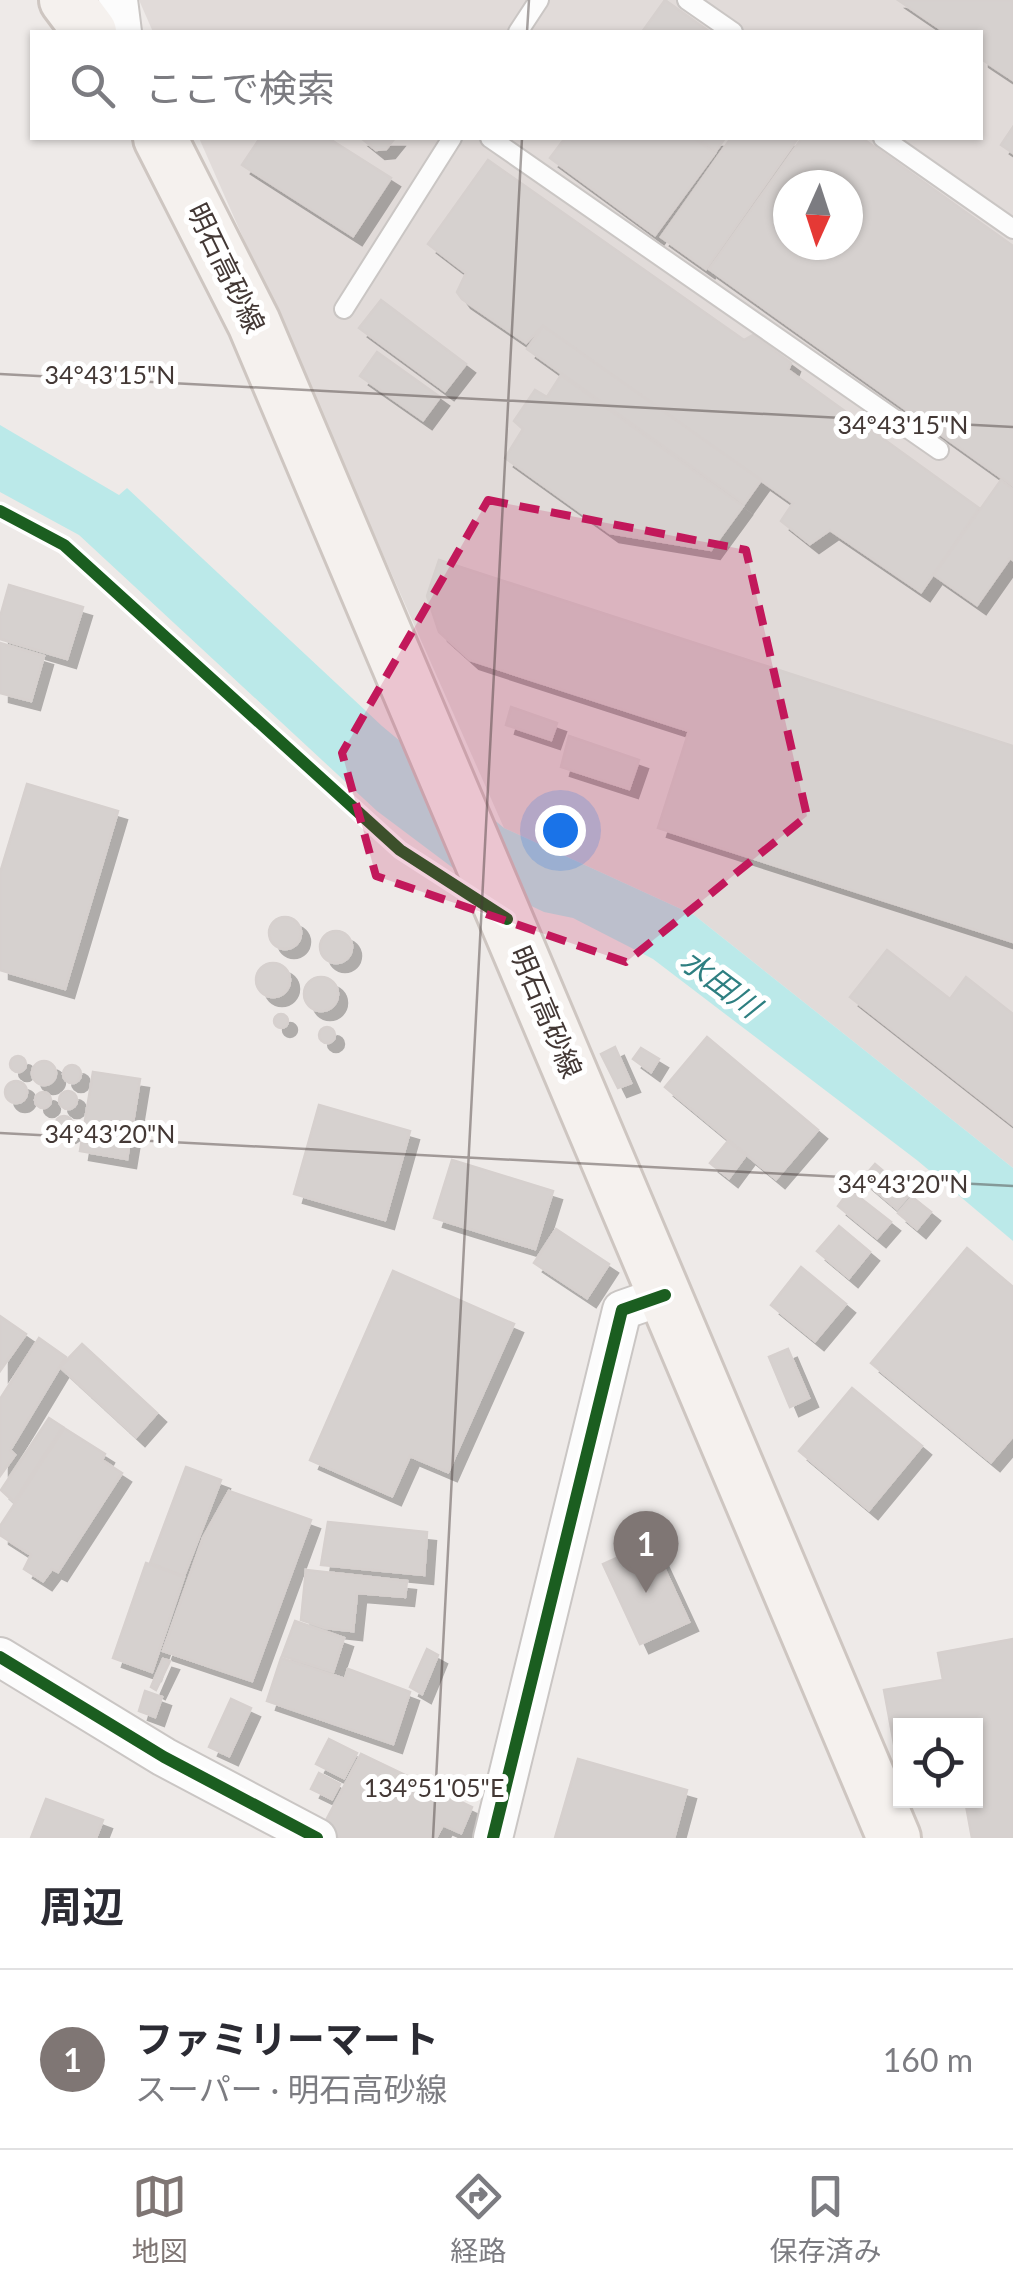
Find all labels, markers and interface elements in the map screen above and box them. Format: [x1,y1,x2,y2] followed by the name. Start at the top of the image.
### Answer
[30,30,983,140] search box
[65,58,120,113] icon: search
[145,64,335,110] text: ここで検索
[773,170,863,260] north arrow
[181,197,273,338] street label: 明石高砂線
[45,359,175,389] text: 34°43'15"N
[838,409,968,439] text: 34°43'15"N
[535,805,586,856] your location
[504,941,590,1083] street label: 明石高砂線
[674,941,770,1026] water label: 水田川
[45,1118,175,1148] text: 34°43'20"N
[838,1168,968,1198] text: 34°43'20"N
[614,1510,678,1593] pin: 1
[893,1718,983,1808] map controls
[893,1718,983,1808] button: locate
[364,1772,504,1802] text: 134°51'05"E
[40,1881,124,1931] text: 周辺
[135,2015,439,2061] text: ファミリーマート
[63,2040,82,2079] text: 1
[883,2040,973,2079] text: 160 m
[135,2069,447,2108] text: スーパー · 明石高砂線
[131,2169,188,2269] tab: 地図
[450,2169,507,2269] tab: 経路
[769,2169,882,2269] tab: 保存済み

